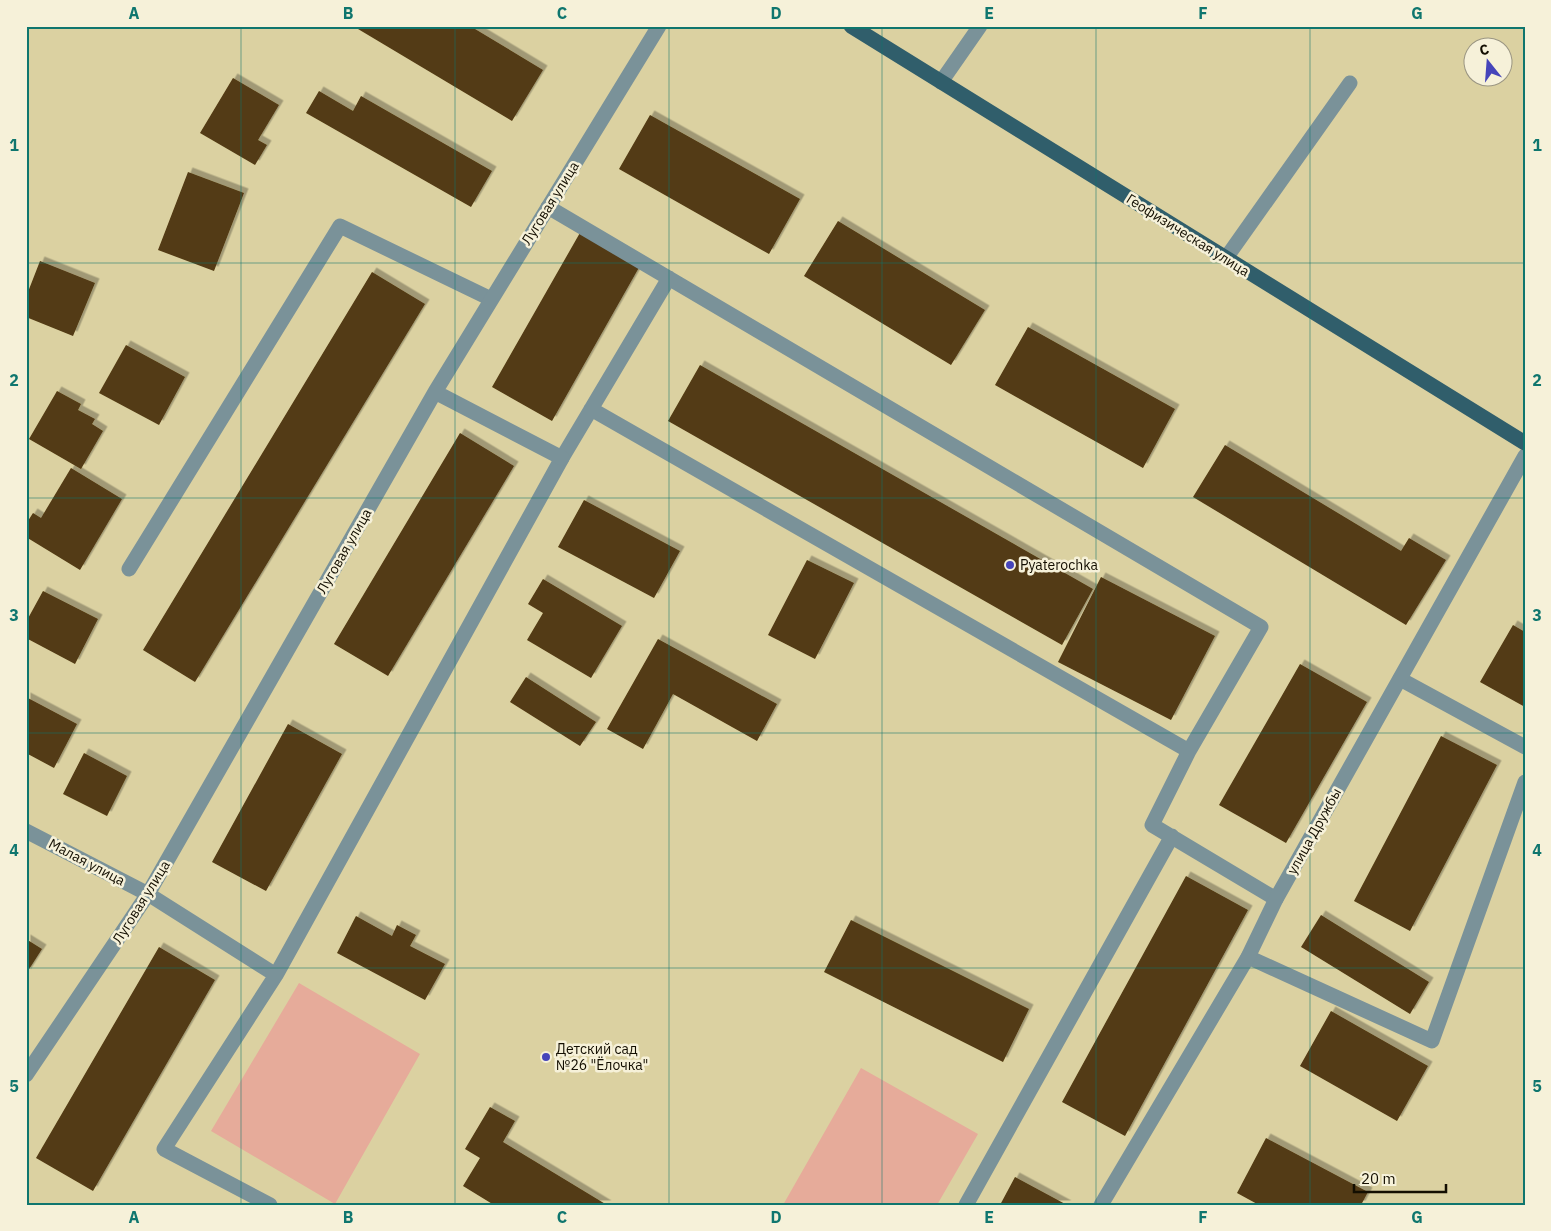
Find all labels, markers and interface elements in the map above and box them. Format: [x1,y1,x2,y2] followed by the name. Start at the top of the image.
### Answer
[129,3,140,23] text: A
[343,3,354,23] text: B
[557,3,567,23] text: C
[770,3,782,23] text: D
[984,3,994,23] text: E
[1198,3,1208,23] text: F
[1411,3,1423,23] text: G
[1464,38,1514,88] north arrow
[1477,40,1491,60] text: С
[9,135,19,155] text: 1
[1532,135,1542,155] text: 1
[517,158,583,248] street label: Луговая улица
[1123,190,1253,281] street label: Геофизическая улица
[9,370,19,390] text: 2
[1532,370,1542,390] text: 2
[312,505,376,597] street label: Луговая улица
[1020,556,1099,574] place label: Pyaterochka
[1004,559,1016,571] marker: Pyaterochka
[9,605,19,625] text: 3
[1532,605,1542,625] text: 3
[1283,785,1345,877] street label: улица Дружбы
[46,834,129,890] street label: Малая улица
[9,840,19,860] text: 4
[1532,840,1542,860] text: 4
[108,857,174,947] street label: Луговая улица
[556,1040,648,1074] place label: Детский сад №26 "Ёлочка"
[540,1051,552,1063] marker: Детский сад №26 "Ёлочка"
[9,1076,19,1096] text: 5
[1532,1076,1542,1096] text: 5
[1354,1161,1446,1193] scale bar
[1361,1169,1396,1188] text: 20 m
[129,1207,140,1227] text: A
[343,1207,354,1227] text: B
[557,1207,567,1227] text: C
[770,1207,782,1227] text: D
[984,1207,994,1227] text: E
[1198,1207,1208,1227] text: F
[1411,1207,1423,1227] text: G

